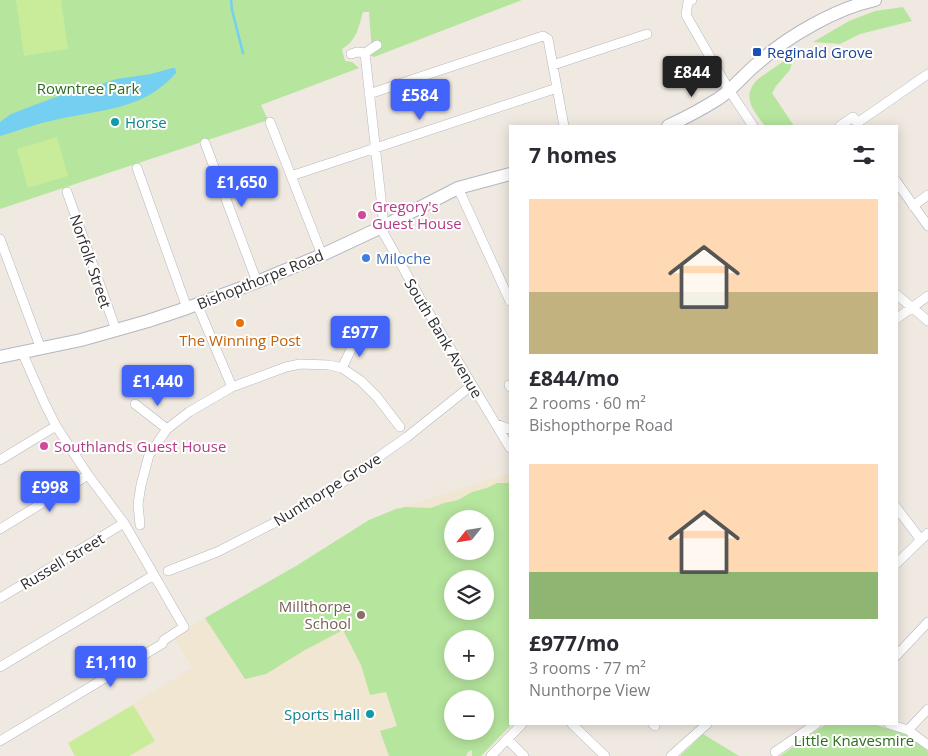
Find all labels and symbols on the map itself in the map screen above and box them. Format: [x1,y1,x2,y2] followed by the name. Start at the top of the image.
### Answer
[767,42,873,62] place label: Reginald Grove
[751,46,763,58] marker: Reginald Grove
[662,56,722,98] pin: £844
[37,78,139,98] park label: Rowntree Park
[390,78,450,121] pin: £584
[125,112,167,132] place label: Horse
[109,116,121,128] marker: Horse
[201,166,283,208] pin: £1,650
[372,196,462,233] place label: Gregory's Guest House
[356,209,368,221] marker: Gregory's Guest House
[66,211,116,311] street label: Norfolk Street
[194,244,326,314] street label: Bishopthorpe Road
[376,248,431,268] place label: Miloche
[360,252,372,264] marker: Miloche
[400,275,488,401] street label: South Bank Avenue
[330,316,390,358] pin: £977
[234,317,246,329] marker: The Winning Post
[179,330,301,350] place label: The Winning Post
[117,364,199,407] pin: £1,440
[54,436,226,456] place label: Southlands Guest House
[38,440,50,452] marker: Southlands Guest House
[270,448,384,530] street label: Nunthorpe Grove
[20,470,80,513] pin: £998
[444,510,494,560] north arrow
[16,528,108,594] street label: Russell Street
[279,596,351,633] place label: Millthorpe School
[355,609,367,621] marker: Millthorpe School
[70,646,152,688] pin: £1,110
[284,704,360,724] place label: Sports Hall
[364,708,376,720] marker: Sports Hall
[794,730,914,750] park label: Little Knavesmire

